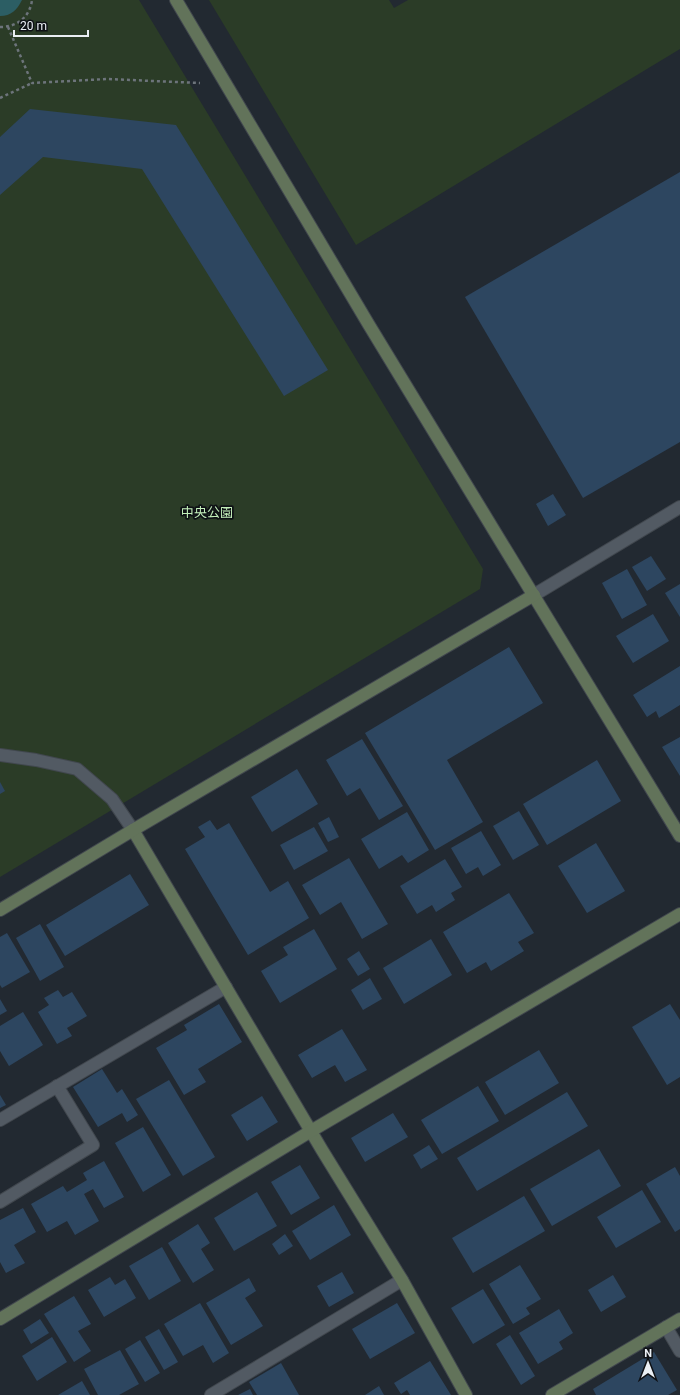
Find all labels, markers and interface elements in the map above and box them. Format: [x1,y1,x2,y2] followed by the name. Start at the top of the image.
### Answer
[14,12,88,38] scale bar
[20,19,47,33] text: 20 m
[181,505,233,520] park label: 中央公園
[628,1343,668,1383] north arrow
[644,1347,652,1360] text: N

